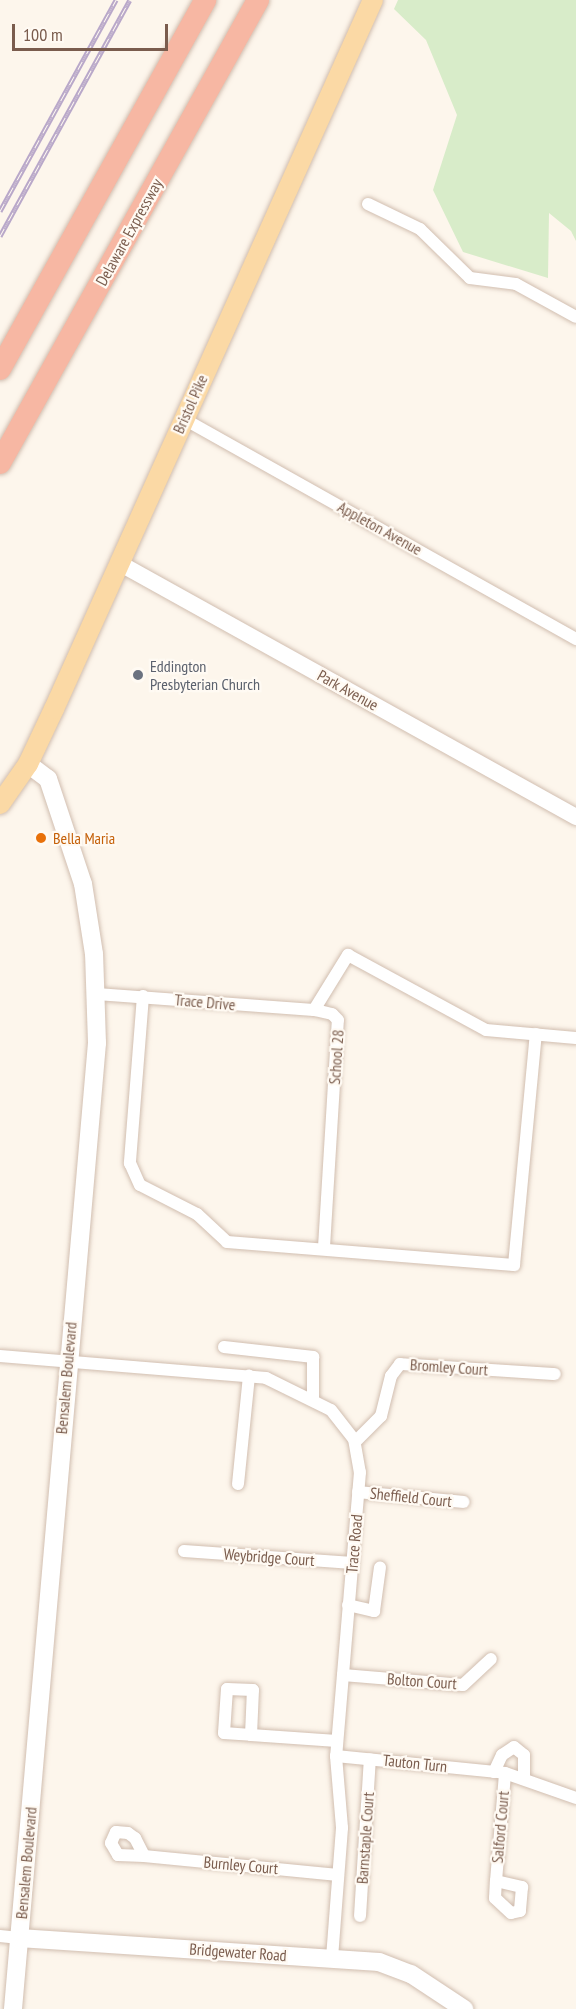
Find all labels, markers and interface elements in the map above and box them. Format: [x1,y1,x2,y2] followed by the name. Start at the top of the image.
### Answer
[15,12,171,50] scale bar
[23,23,63,46] text: 100 m
[92,175,166,289] street label: Delaware Expressway
[169,372,211,436] street label: Bristol Pike
[334,497,426,559] street label: Appleton Avenue
[150,656,260,694] place label: Eddington Presbyterian Church
[314,665,382,715] street label: Park Avenue
[131,668,145,682] marker: Eddington Presbyterian Church
[53,828,115,848] place label: Bella Maria
[34,831,48,845] marker: Bella Maria
[174,990,236,1014] street label: Trace Drive
[325,1029,347,1085] street label: School 28
[52,1321,80,1435] street label: Bensalem Boulevard
[409,1355,489,1379] street label: Bromley Court
[369,1483,453,1511] street label: Sheffield Court
[342,1514,366,1574] street label: Trace Road
[223,1544,315,1570] street label: Weybridge Court
[387,1669,457,1693] street label: Bolton Court
[382,1750,448,1776] street label: Tauton Turn
[487,1790,513,1864] street label: Salford Court
[352,1791,378,1885] street label: Barnstaple Court
[12,1806,40,1920] street label: Bensalem Boulevard
[203,1852,279,1878] street label: Burnley Court
[189,1939,287,1965] street label: Bridgewater Road

